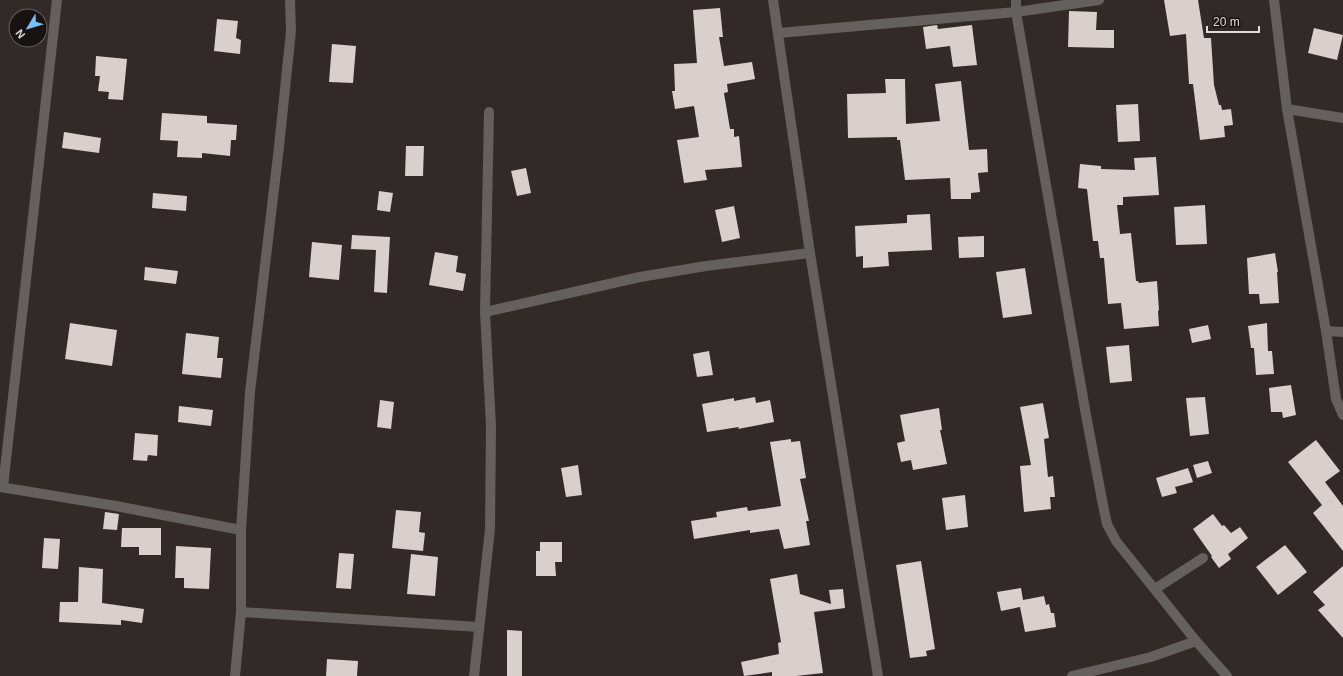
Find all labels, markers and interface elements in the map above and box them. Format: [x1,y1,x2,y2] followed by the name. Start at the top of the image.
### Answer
[8,8,48,48] north arrow
[1207,8,1259,34] scale bar
[1213,15,1240,29] text: 20 m
[13,27,27,41] text: N

